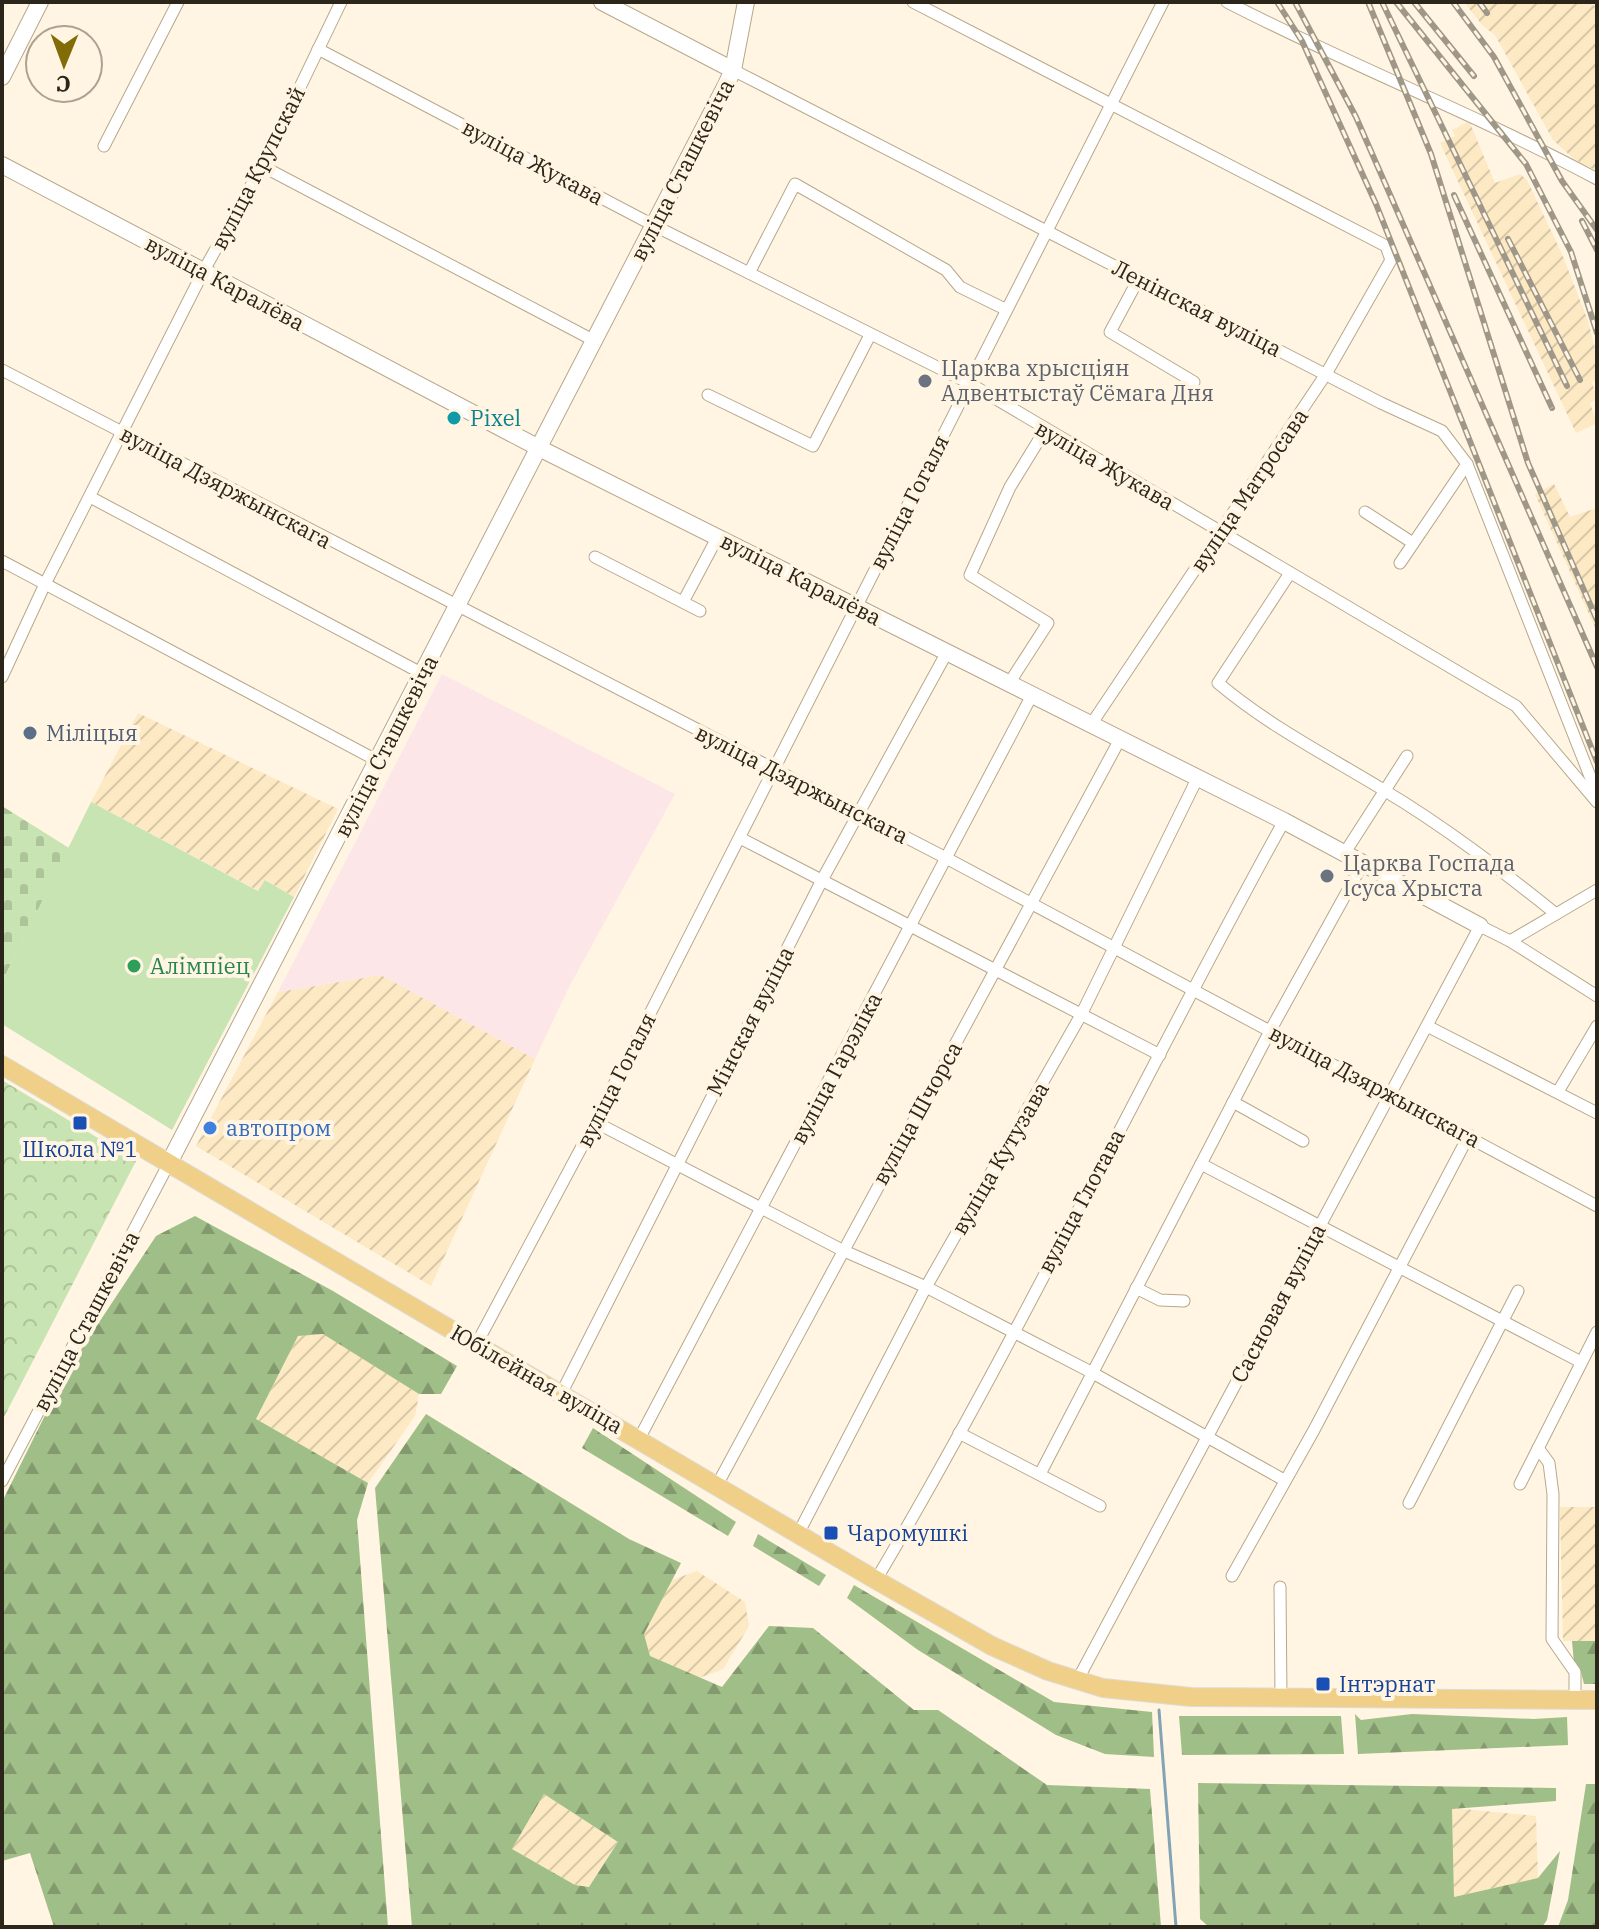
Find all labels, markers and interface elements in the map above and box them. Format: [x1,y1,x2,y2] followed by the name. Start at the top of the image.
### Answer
[24,24,104,104] north arrow
[56,70,71,99] text: С
[623,74,740,266] street label: вуліца Сташкевіча
[204,81,311,254] street label: вуліца Крупскай
[457,112,609,211] street label: вуліца Жукава
[140,228,310,337] street label: вуліца Каралёва
[1108,252,1287,363] street label: Ленінская вуліца
[941,353,1214,407] place label: Царква хрысціян Адвентыстаў Сёмага Дня
[916,372,934,390] marker: Царква хрысціян Адвентыстаў Сёмага Дня
[1183,402,1314,577] street label: вуліца Матросава
[470,403,521,432] place label: Pixel
[445,409,463,427] marker: Pixel
[1030,413,1180,516] street label: вуліца Жукава
[116,419,337,555] street label: вуліца Дзяржынскага
[862,430,955,574] street label: вуліца Гогаля
[716,525,887,632] street label: вуліца Каралёва
[327,650,444,842] street label: вуліца Сташкевіча
[691,717,914,850] street label: вуліца Дзяржынскага
[46,718,138,747] place label: Міліцыя
[21,724,39,742] marker: Міліцыя
[1343,848,1515,902] place label: Царква Госпада Ісуса Хрыста
[1318,867,1336,885] marker: Царква Госпада Ісуса Хрыста
[699,941,800,1101] street label: Мінская вуліца
[150,951,250,980] place label: Алімпіец
[125,957,143,975] marker: Алімпіец
[783,987,888,1149] street label: вуліца Гарэліка
[569,1008,662,1152] street label: вуліца Гогаля
[1265,1018,1486,1154] street label: вуліца Дзяржынскага
[865,1036,968,1190] street label: вуліца Шчорса
[944,1076,1055,1239] street label: вуліца Кутузава
[226,1113,331,1142] place label: автопром
[71,1114,89,1132] marker: Школа №1
[201,1119,219,1137] marker: автопром
[1030,1124,1131,1278] street label: вуліца Глотава
[22,1134,138,1163] place label: Школа №1
[1223,1218,1332,1387] street label: Сасновая вуліца
[26,1225,145,1416] street label: вуліца Сташкевіча
[446,1317,629,1440] street label: Юбілейная вуліца
[847,1518,968,1547] place label: Чаромушкі
[822,1524,840,1542] marker: Чаромушкі
[1339,1669,1436,1698] place label: Інтэрнат
[1314,1675,1332,1693] marker: Інтэрнат

